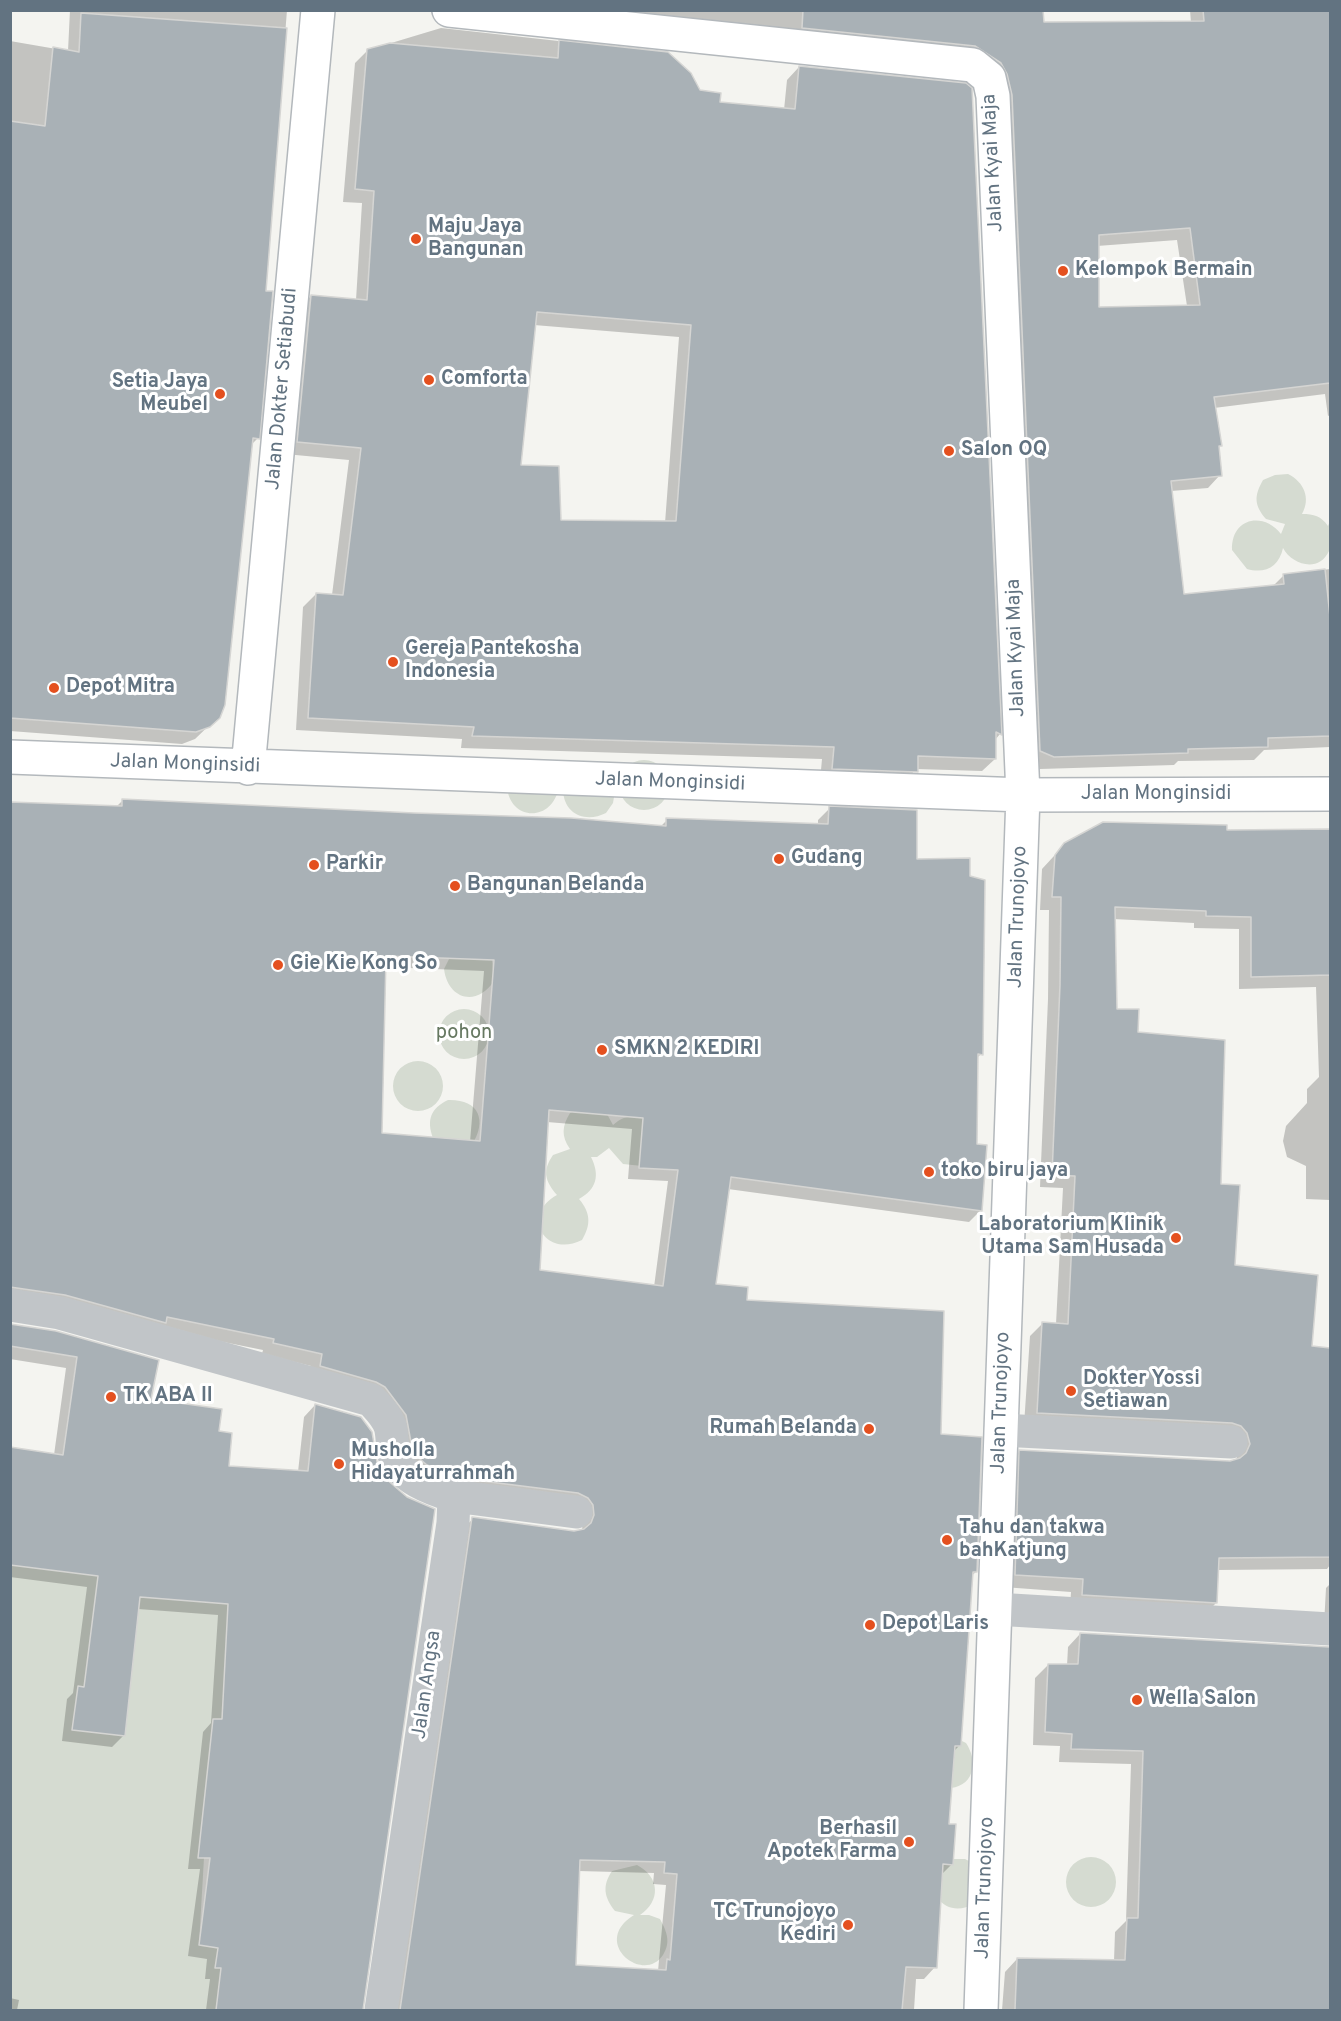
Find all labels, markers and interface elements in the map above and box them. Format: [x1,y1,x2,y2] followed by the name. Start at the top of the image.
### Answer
[978,93,1010,233] street label: Jalan Kyai Maja
[428,216,524,263] place label: Maju Jaya Bangunan
[409,232,423,246] marker: Maju Jaya Bangunan
[1075,259,1253,283] place label: Kelompok Bermain
[1056,264,1070,278] marker: Kelompok Bermain
[262,287,304,491] street label: Jalan Dokter Setiabudi
[441,368,528,392] place label: Comforta
[112,371,208,418] place label: Setia Jaya Meubel
[422,373,436,387] marker: Comforta
[213,387,227,401] marker: Setia Jaya Meubel
[961,439,1047,463] place label: Salon OQ
[942,444,956,458] marker: Salon OQ
[1003,578,1031,718] street label: Jalan Kyai Maja
[405,638,579,685] place label: Gereja Pantekosha Indonesia
[386,655,400,669] marker: Gereja Pantekosha Indonesia
[66,676,175,700] place label: Depot Mitra
[47,681,61,695] marker: Depot Mitra
[109,750,261,780] street label: Jalan Monginsidi
[594,768,746,798] street label: Jalan Monginsidi
[1081,783,1231,807] street label: Jalan Monginsidi
[1005,845,1033,989] street label: Jalan Trunojoyo
[791,847,863,871] place label: Gudang
[772,852,786,866] marker: Gudang
[326,853,383,877] place label: Parkir
[307,858,321,872] marker: Parkir
[467,874,644,898] place label: Bangunan Belanda
[448,879,462,893] marker: Bangunan Belanda
[290,953,438,977] place label: Gie Kie Kong So
[271,958,285,972] marker: Gie Kie Kong So
[436,1022,492,1046] park label: pohon
[614,1038,759,1062] place label: SMKN 2 KEDIRI
[595,1043,609,1057] marker: SMKN 2 KEDIRI
[941,1160,1068,1184] place label: toko biru jaya
[922,1165,936,1179] marker: toko biru jaya
[978,1214,1164,1261] place label: Laboratorium Klinik Utama Sam Husada
[1169,1231,1183,1245] marker: Laboratorium Klinik Utama Sam Husada
[988,1331,1016,1475] street label: Jalan Trunojoyo
[1083,1368,1200,1415] place label: Dokter Yossi Setiawan
[1064,1384,1078,1398] marker: Dokter Yossi Setiawan
[123,1385,213,1409] place label: TK ABA II
[104,1390,118,1404] marker: TK ABA II
[709,1417,857,1441] place label: Rumah Belanda
[862,1422,876,1436] marker: Rumah Belanda
[351,1440,515,1487] place label: Musholla Hidayaturrahmah
[332,1457,346,1471] marker: Musholla Hidayaturrahmah
[959,1517,1105,1564] place label: Tahu dan takwa bahKatjung
[940,1533,954,1547] marker: Tahu dan takwa bahKatjung
[882,1613,989,1637] place label: Depot Laris
[863,1618,877,1632] marker: Depot Laris
[408,1629,448,1741] street label: Jalan Angsa
[1149,1688,1256,1712] place label: Wella Salon
[1130,1693,1144,1707] marker: Wella Salon
[972,1816,1000,1960] street label: Jalan Trunojoyo
[767,1818,897,1865] place label: Berhasil Apotek Farma
[902,1835,916,1849] marker: Berhasil Apotek Farma
[713,1901,836,1948] place label: TC Trunojoyo Kediri
[841,1918,855,1932] marker: TC Trunojoyo Kediri

